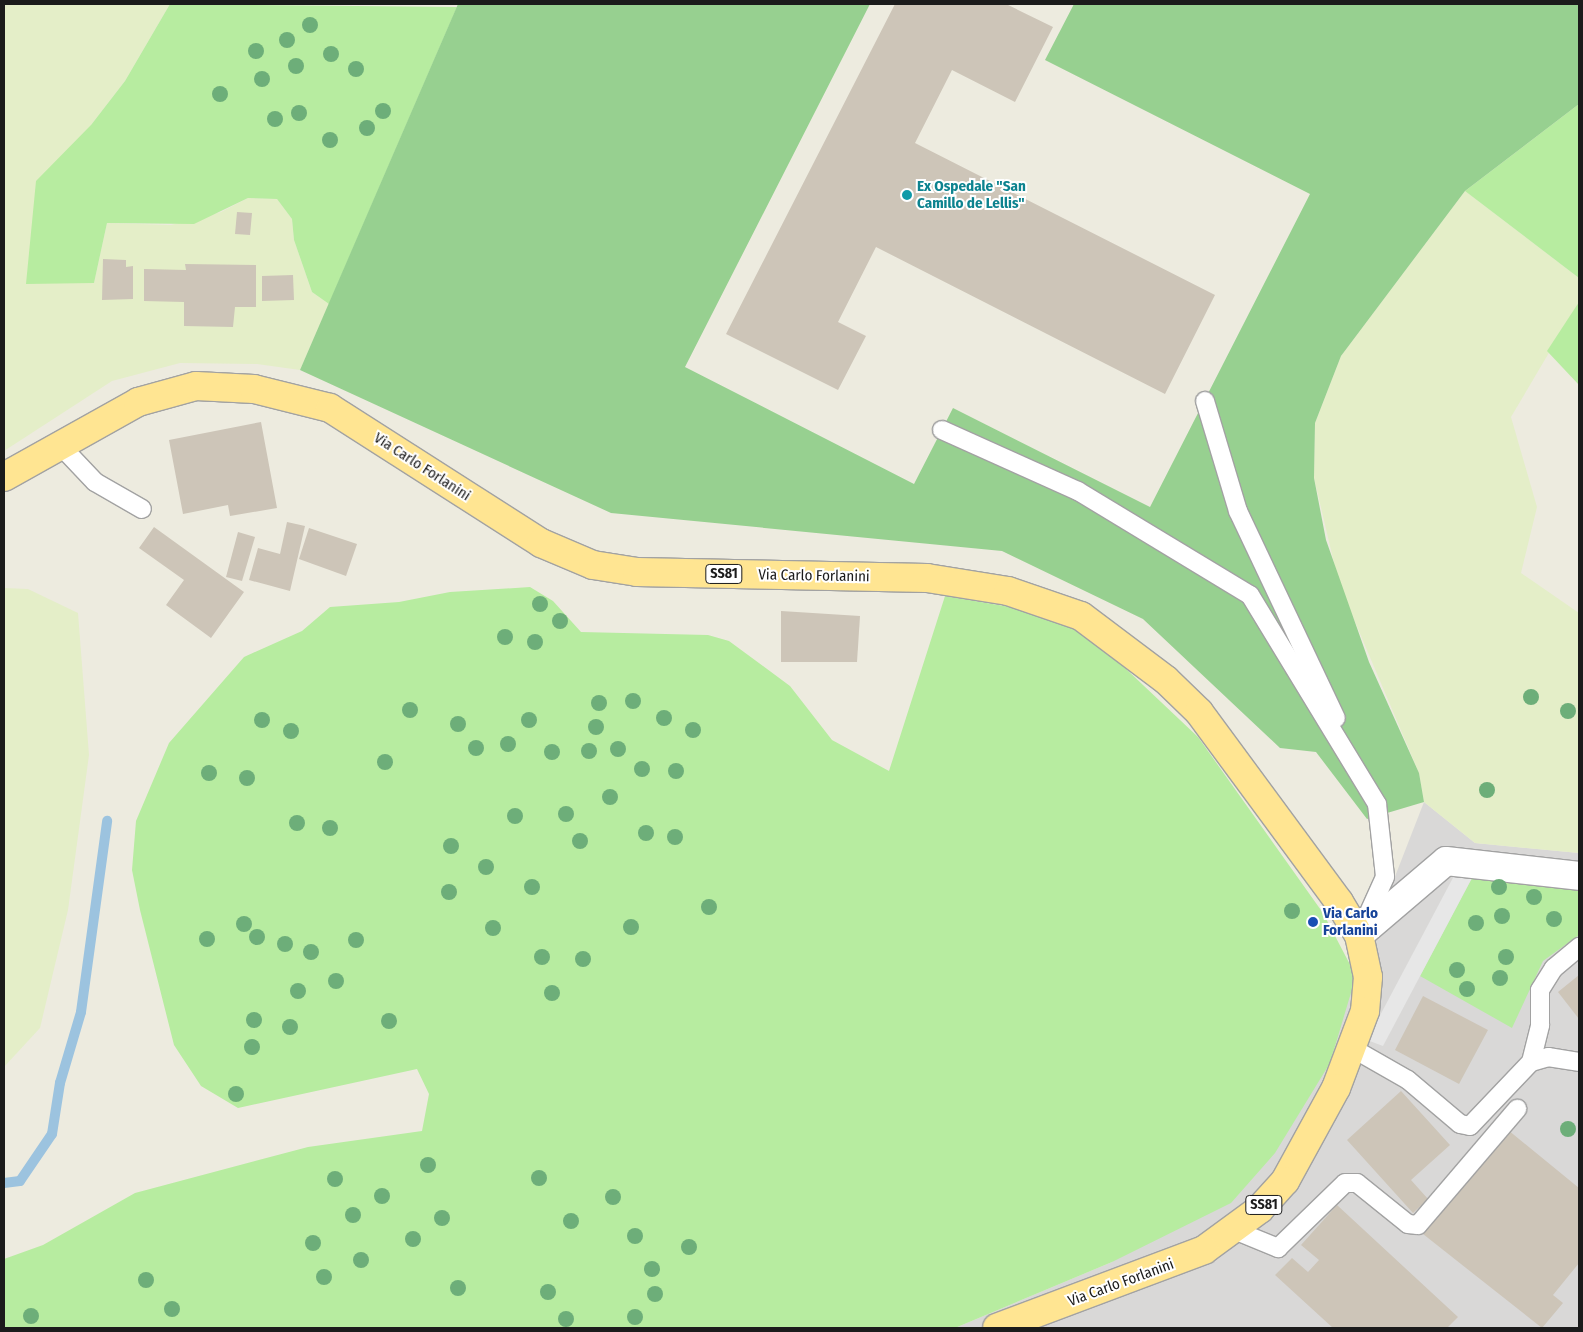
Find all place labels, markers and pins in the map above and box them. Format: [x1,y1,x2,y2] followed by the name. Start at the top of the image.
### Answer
[917,177,1026,212] place label: Ex Ospedale "San Camillo de Lellis"
[901,189,913,201] marker: Ex Ospedale "San Camillo de Lellis"
[1323,904,1378,939] place label: Via Carlo Forlanini
[1307,916,1319,928] marker: Via Carlo Forlanini

